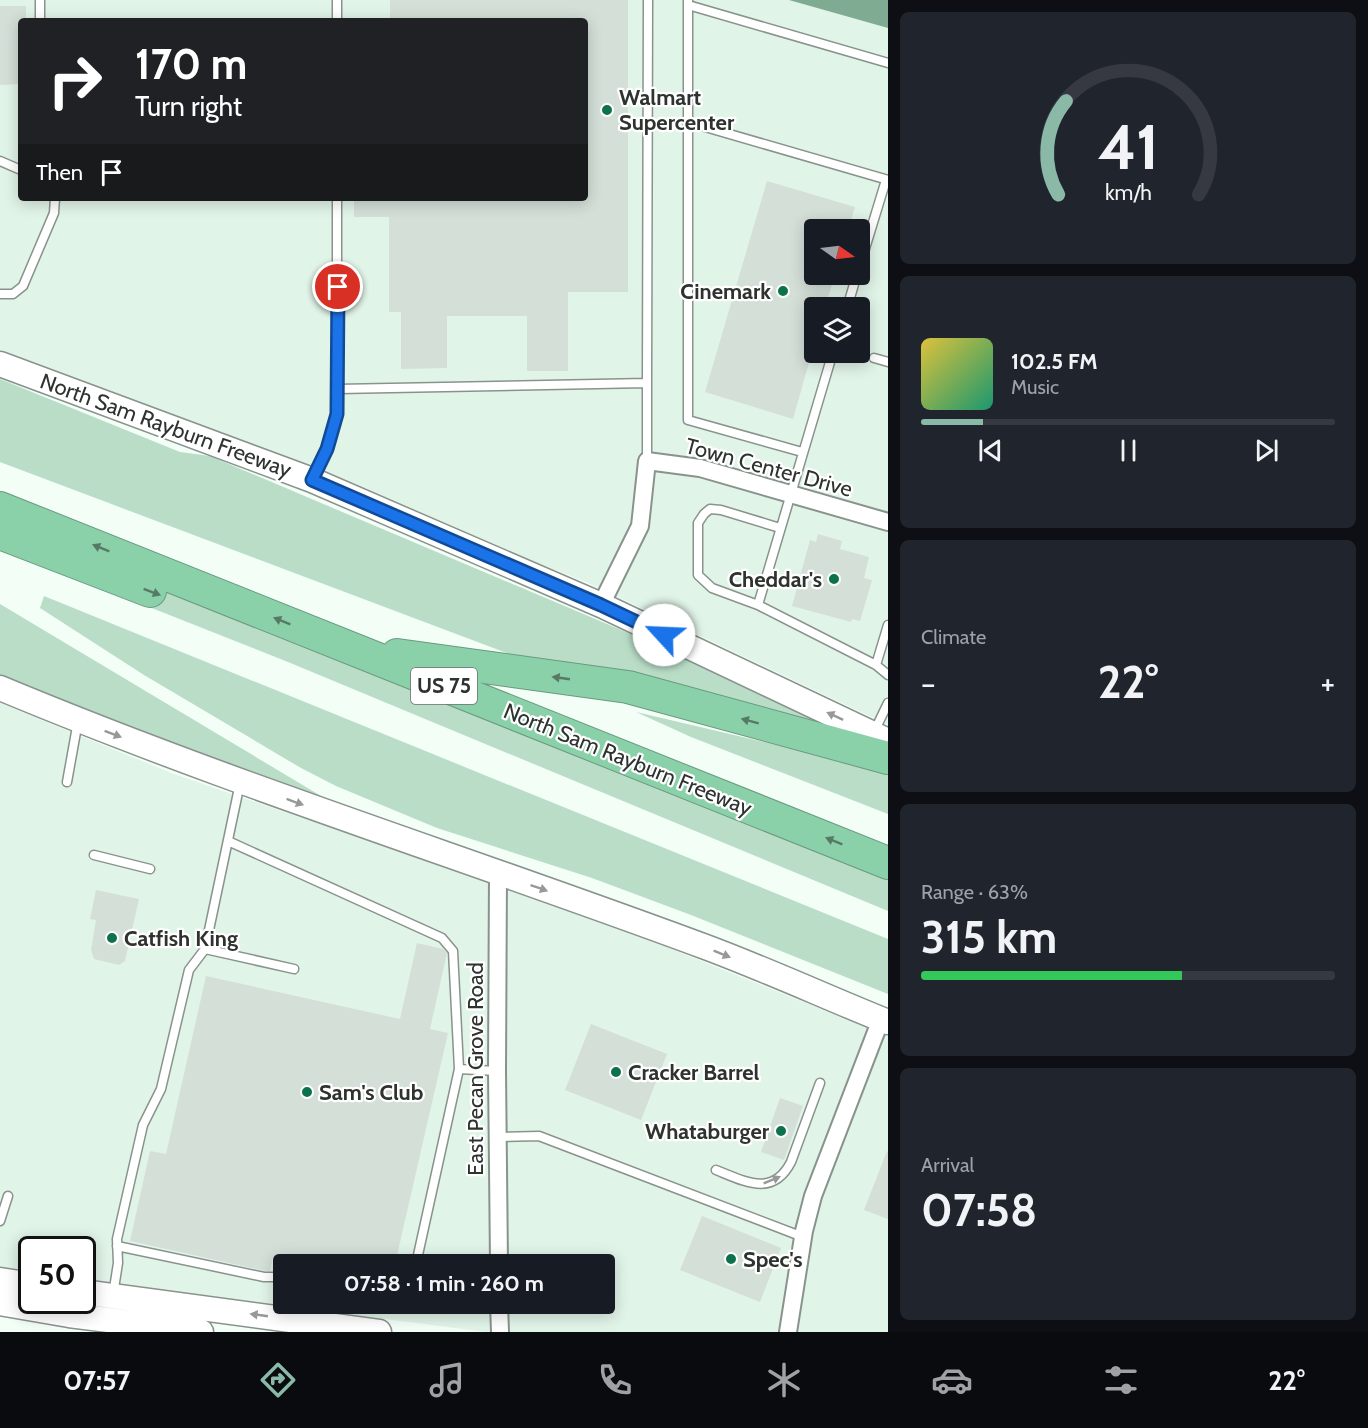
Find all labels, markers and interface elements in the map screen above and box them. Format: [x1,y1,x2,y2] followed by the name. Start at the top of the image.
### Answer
[135,38,247,90] text: 170 m
[36,42,114,120] icon: right
[619,84,735,136] place label: Walmart Supercenter
[135,90,242,123] text: Turn right
[600,103,614,117] marker: Walmart Supercenter
[1097,109,1159,185] text: 41
[95,156,128,189] icon: arrive
[36,159,83,186] text: Then
[1105,179,1151,205] text: km/h
[804,219,870,285] north arrow
[804,219,870,363] map controls
[312,261,363,312] pin
[321,270,354,303] icon: arrive
[680,278,771,305] place label: Cinemark
[776,284,790,298] marker: Cinemark
[804,297,870,363] button: layers
[1011,348,1097,375] text: 102.5 FM
[37,367,295,484] street label: North Sam Rayburn Freeway
[1011,375,1059,399] text: Music
[682,432,855,503] street label: Town Center Drive
[974,434,1007,467] icon: previous
[1112,434,1145,467] icon: pause
[1250,434,1283,467] icon: next
[92,543,110,553] one-way arrow
[729,566,822,593] place label: Cheddar's
[827,572,841,586] marker: Cheddar's
[143,588,161,598] one-way arrow
[632,603,696,667] position arrow
[273,616,291,625] one-way arrow
[921,625,986,649] text: Climate
[1098,655,1158,709] text: 22°
[921,663,936,703] text: −
[1320,663,1335,703] text: +
[411,668,477,704] road number: US 75
[551,673,570,682] one-way arrow
[500,697,756,822] street label: North Sam Rayburn Freeway
[826,712,843,721] one-way arrow
[741,716,759,725] one-way arrow
[104,729,122,739] one-way arrow
[286,797,304,807] one-way arrow
[824,836,842,846] one-way arrow
[921,880,1028,904] text: Range · 63%
[530,883,548,893] one-way arrow
[921,910,1057,964] text: 315 km
[124,925,238,952] place label: Catfish King
[105,931,119,945] marker: Catfish King
[713,950,731,959] one-way arrow
[462,962,489,1176] street label: East Pecan Grove Road
[628,1059,760,1086] place label: Cracker Barrel
[609,1065,623,1079] marker: Cracker Barrel
[319,1079,423,1106] place label: Sam's Club
[300,1085,314,1099] marker: Sam's Club
[645,1118,770,1145] place label: Whataburger
[774,1124,788,1138] marker: Whataburger
[921,1153,974,1177] text: Arrival
[763,1175,781,1185] one-way arrow
[921,1183,1037,1237] text: 07:58
[18,1236,96,1314] speed limit sign: 50
[743,1246,803,1273] place label: Spec's
[724,1252,738,1266] marker: Spec's
[344,1270,544,1297] text: 07:58 · 1 min · 260 m
[249,1311,268,1320] one-way arrow
[257,1359,299,1401] icon: directions
[426,1359,468,1401] icon: music
[594,1359,636,1401] icon: phone
[763,1359,805,1401] icon: climate
[931,1359,973,1401] icon: car
[1100,1359,1142,1401] icon: filters
[63,1364,130,1397] text: 07:57
[1268,1364,1305,1397] text: 22°

